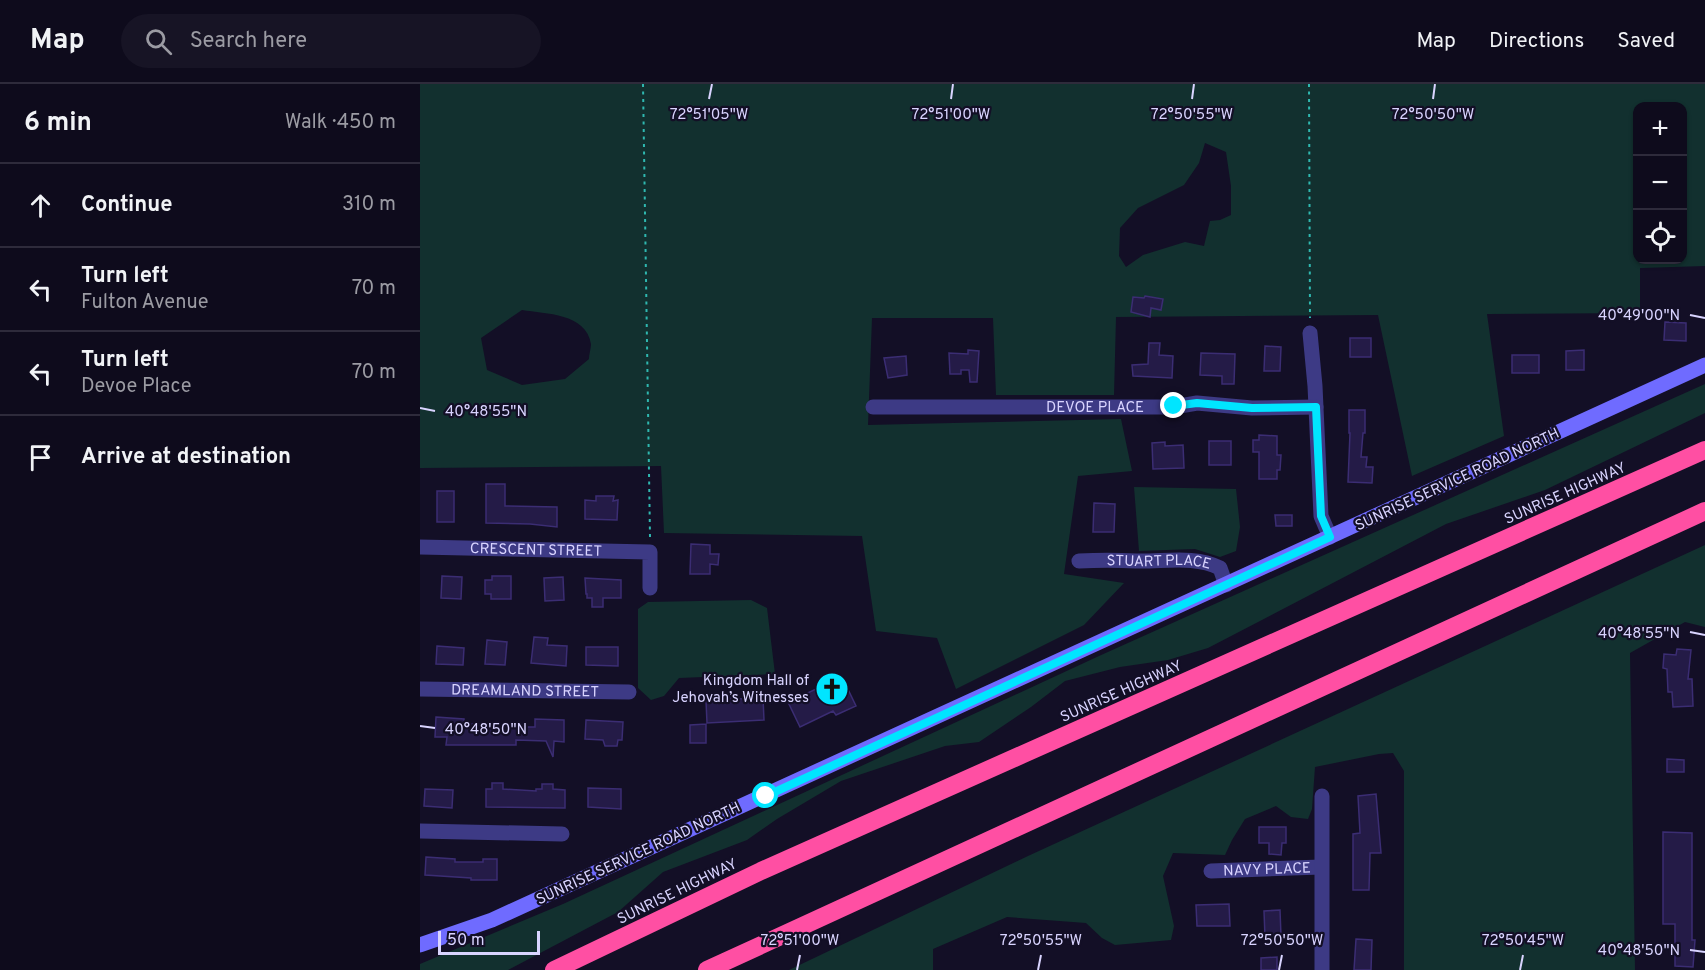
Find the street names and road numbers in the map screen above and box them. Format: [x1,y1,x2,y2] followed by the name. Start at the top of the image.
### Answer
[1046,399,1144,418] street label: DEVOE PLACE
[1352,425,1563,536] street label: SUNRISE SERVICE ROAD NORTH
[1502,459,1630,530] street label: SUNRISE HIGHWAY
[470,540,602,562] street label: CRESCENT STREET
[1107,552,1213,575] street label: STUART PLACE
[1058,657,1186,728] street label: SUNRISE HIGHWAY
[451,681,599,703] street label: DREAMLAND STREET
[533,799,744,910] street label: SUNRISE SERVICE ROAD NORTH
[614,855,741,930] street label: SUNRISE HIGHWAY
[1223,859,1311,882] street label: NAVY PLACE

